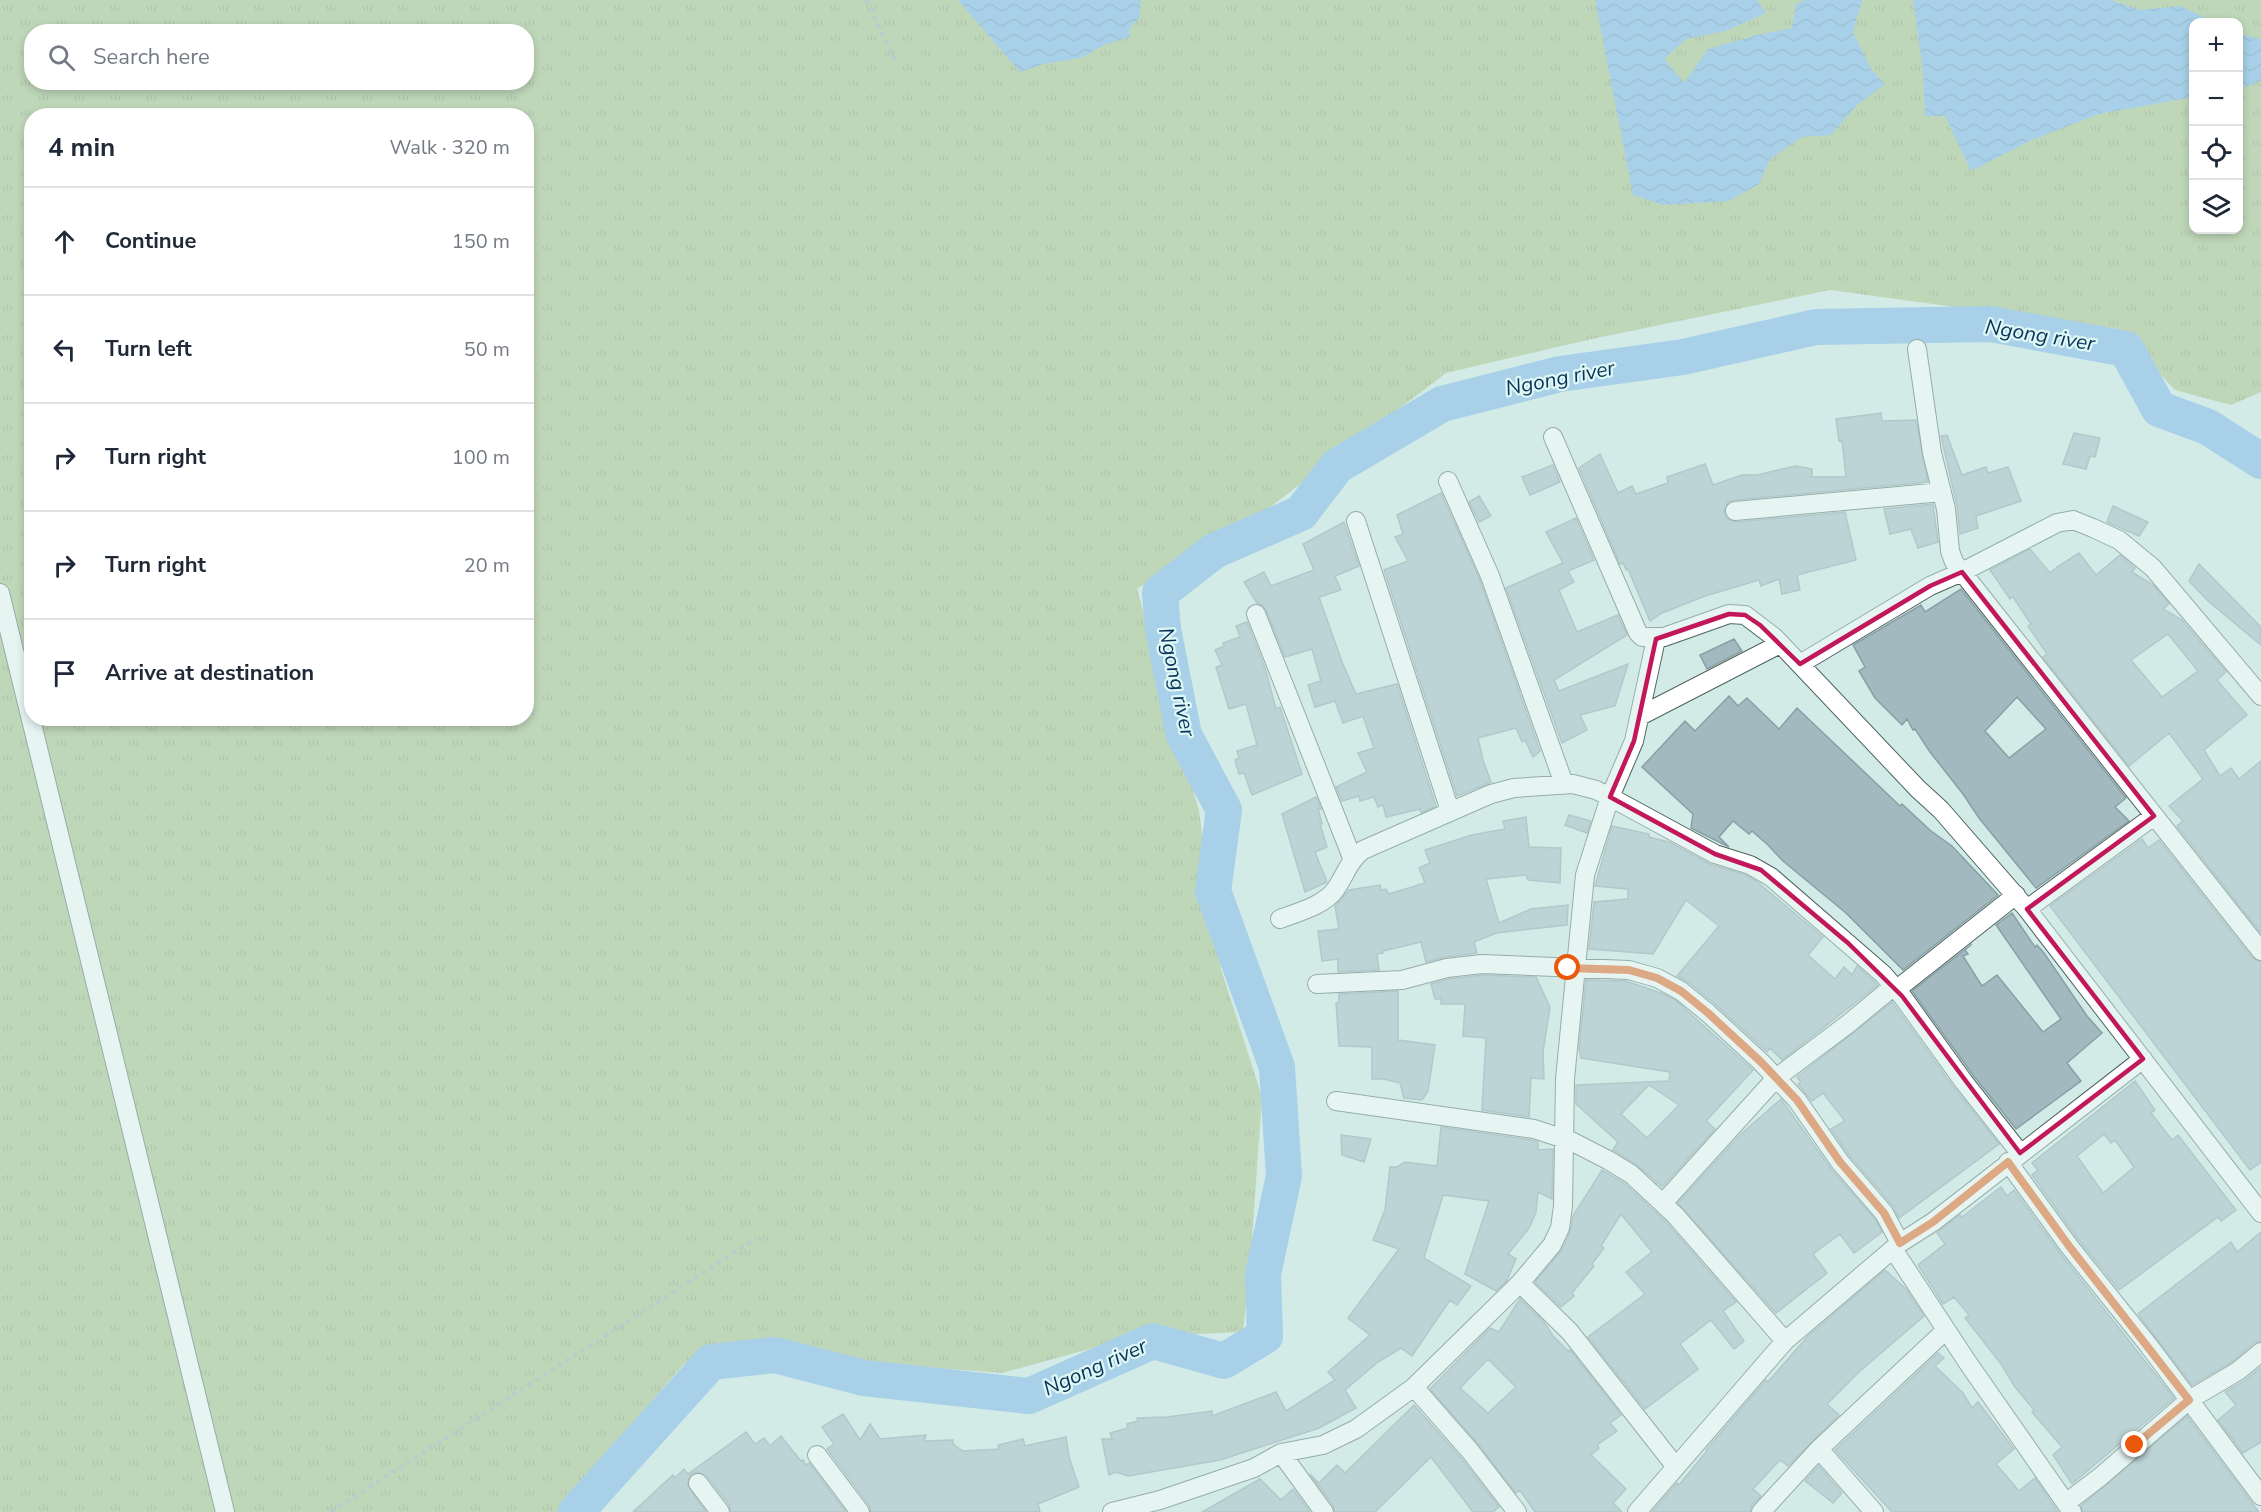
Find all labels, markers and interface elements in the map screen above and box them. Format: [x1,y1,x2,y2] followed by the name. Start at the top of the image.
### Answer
[2189,18,2243,234] map controls
[2189,18,2243,72] button: +
[24,24,534,90] search box
[45,41,78,74] icon: search
[93,42,210,72] text: Search here
[2189,72,2243,126] button: −
[2189,126,2243,180] button: locate
[48,130,115,165] text: 4 min
[390,134,510,161] text: Walk · 320 m
[2189,180,2243,234] button: layers
[48,225,81,258] icon: ahead
[105,226,196,256] text: Continue
[452,228,510,255] text: 150 m
[1983,313,2097,358] water label: Ngong river
[48,333,81,366] icon: left
[105,334,192,364] text: Turn left
[464,336,510,363] text: 50 m
[1503,354,1618,402] water label: Ngong river
[48,441,81,474] icon: right
[105,442,206,472] text: Turn right
[452,444,510,471] text: 100 m
[48,549,81,582] icon: right
[105,550,206,580] text: Turn right
[464,552,510,579] text: 20 m
[1152,625,1202,740] water label: Ngong river
[48,657,81,690] icon: arrive
[105,658,314,688] text: Arrive at destination
[1554,954,1580,980] route start
[1039,1331,1152,1402] water label: Ngong river
[2121,1431,2147,1457] route end

